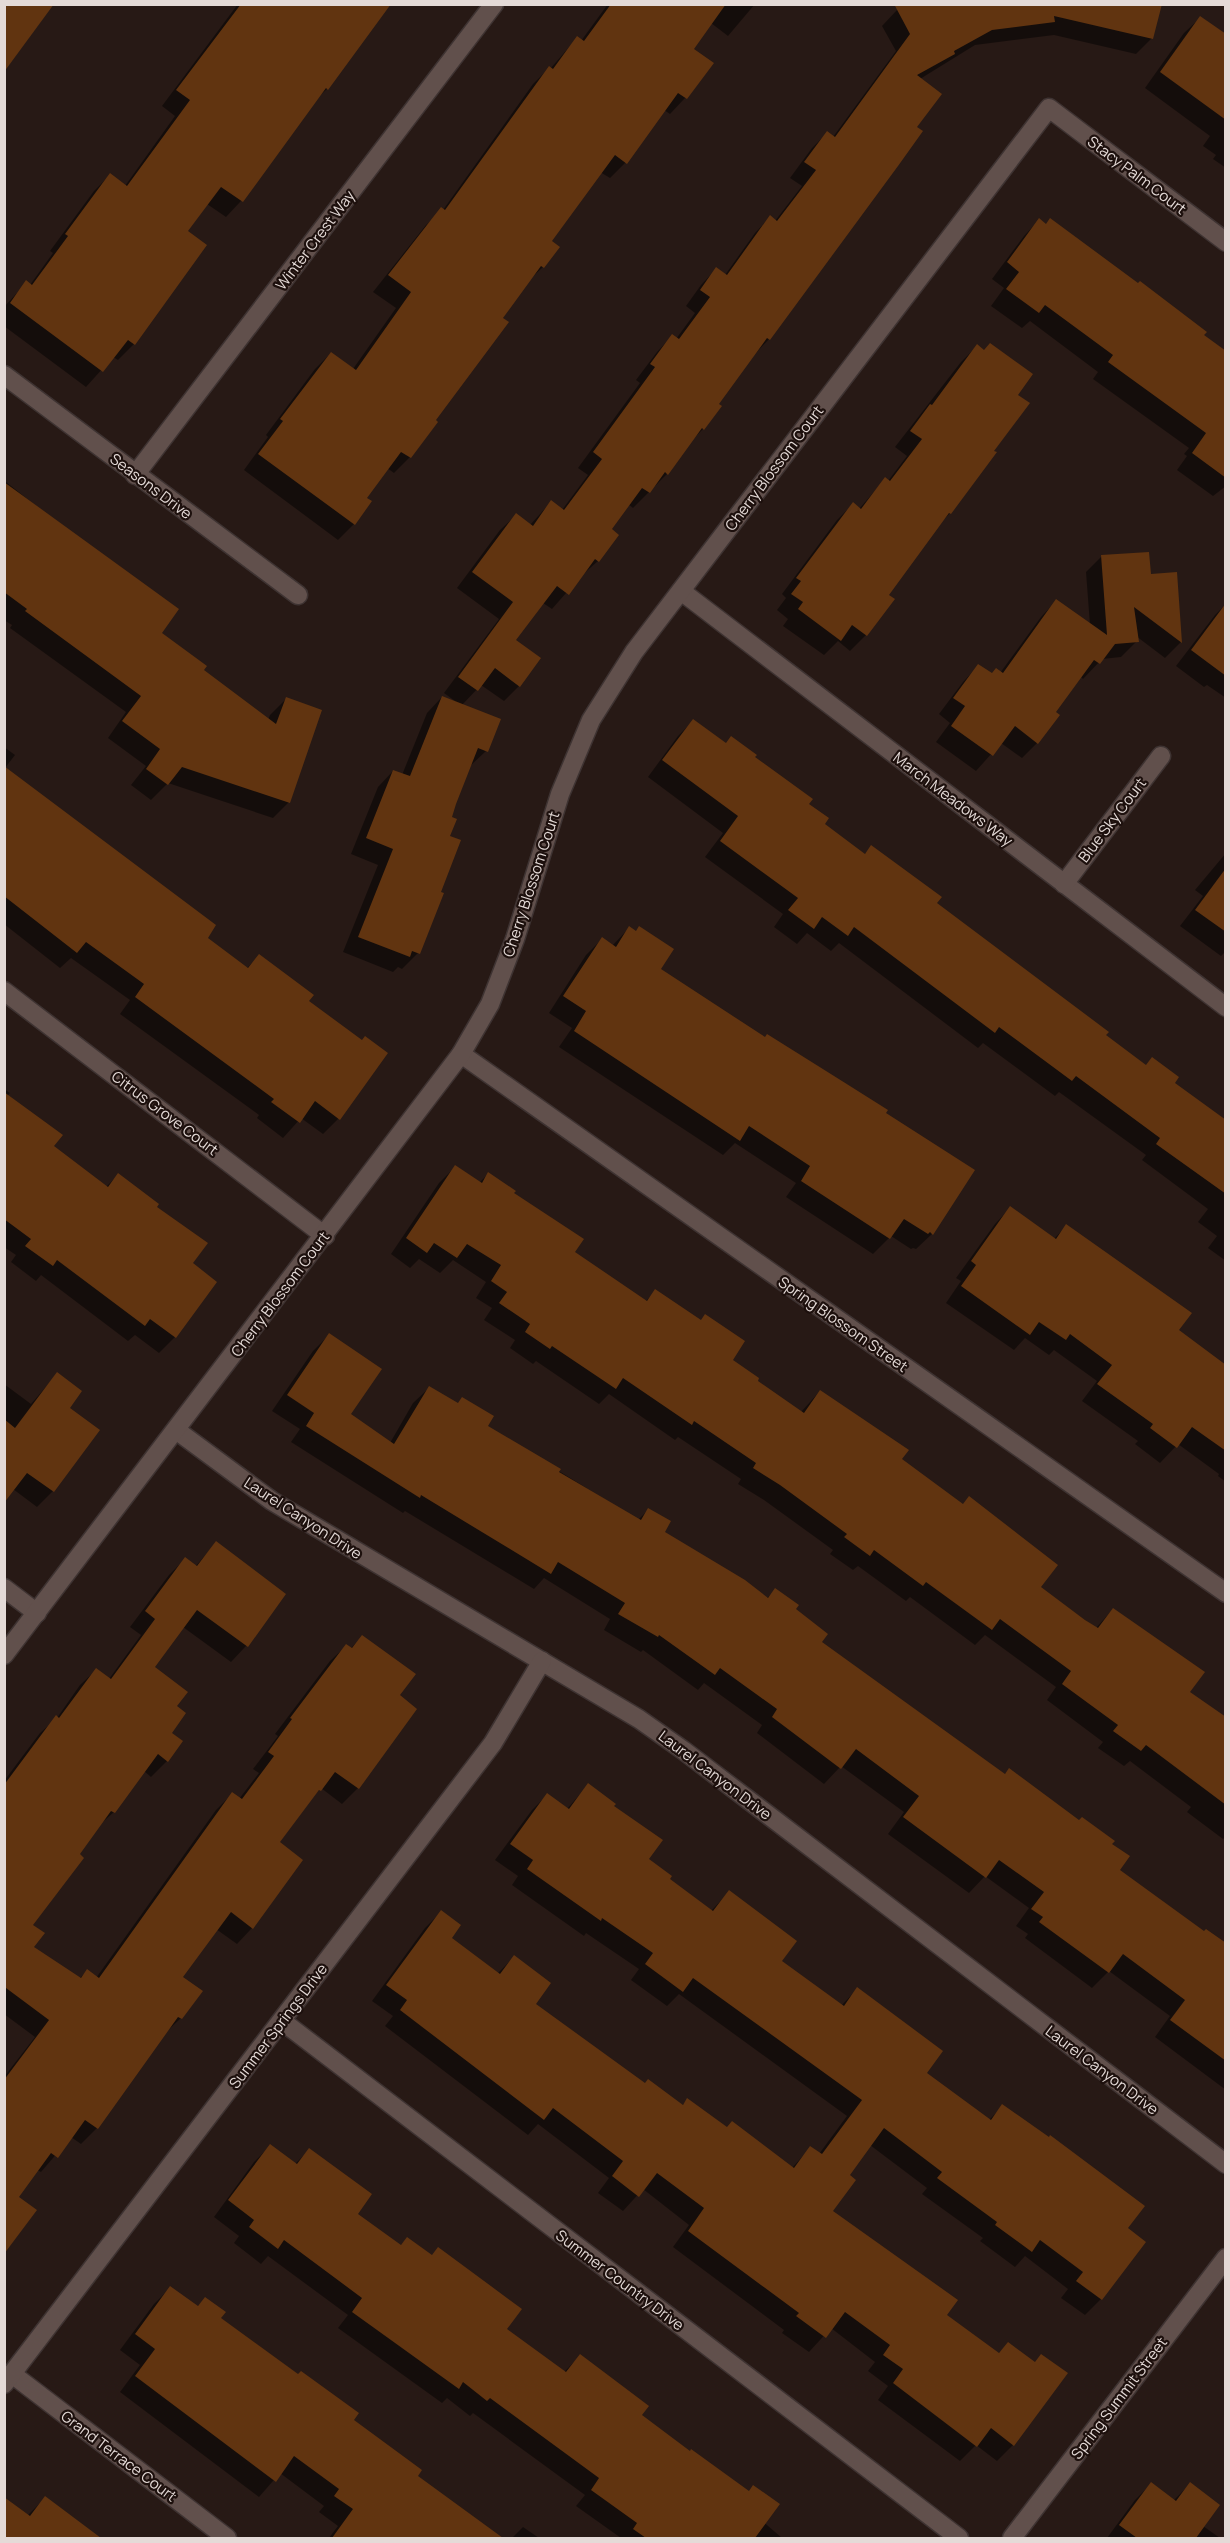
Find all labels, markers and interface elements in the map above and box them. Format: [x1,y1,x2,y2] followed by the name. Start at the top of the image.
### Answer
[1083,131,1191,219] street label: Stacy Palm Court
[271,186,359,294] street label: Winter Crest Way
[720,401,828,535] street label: Cherry Blossom Court
[106,448,197,524] street label: Seasons Drive
[889,747,1017,851] street label: March Meadows Way
[1073,773,1151,867] street label: Blue Sky Court
[498,809,564,959] street label: Cherry Blossom Court
[107,1066,223,1160] street label: Citrus Grove Court
[226,1227,334,1361] street label: Cherry Blossom Court
[774,1271,912,1377] street label: Spring Blossom Street
[240,1472,366,1564] street label: Laurel Canyon Drive
[654,1726,776,1825] street label: Laurel Canyon Drive
[224,1959,332,2093] street label: Summer Springs Drive
[1041,2021,1163,2120] street label: Laurel Canyon Drive
[552,2225,689,2335] street label: Summer Country Drive
[1066,2333,1172,2463] street label: Spring Summit Street
[57,2406,181,2506] street label: Grand Terrace Court

